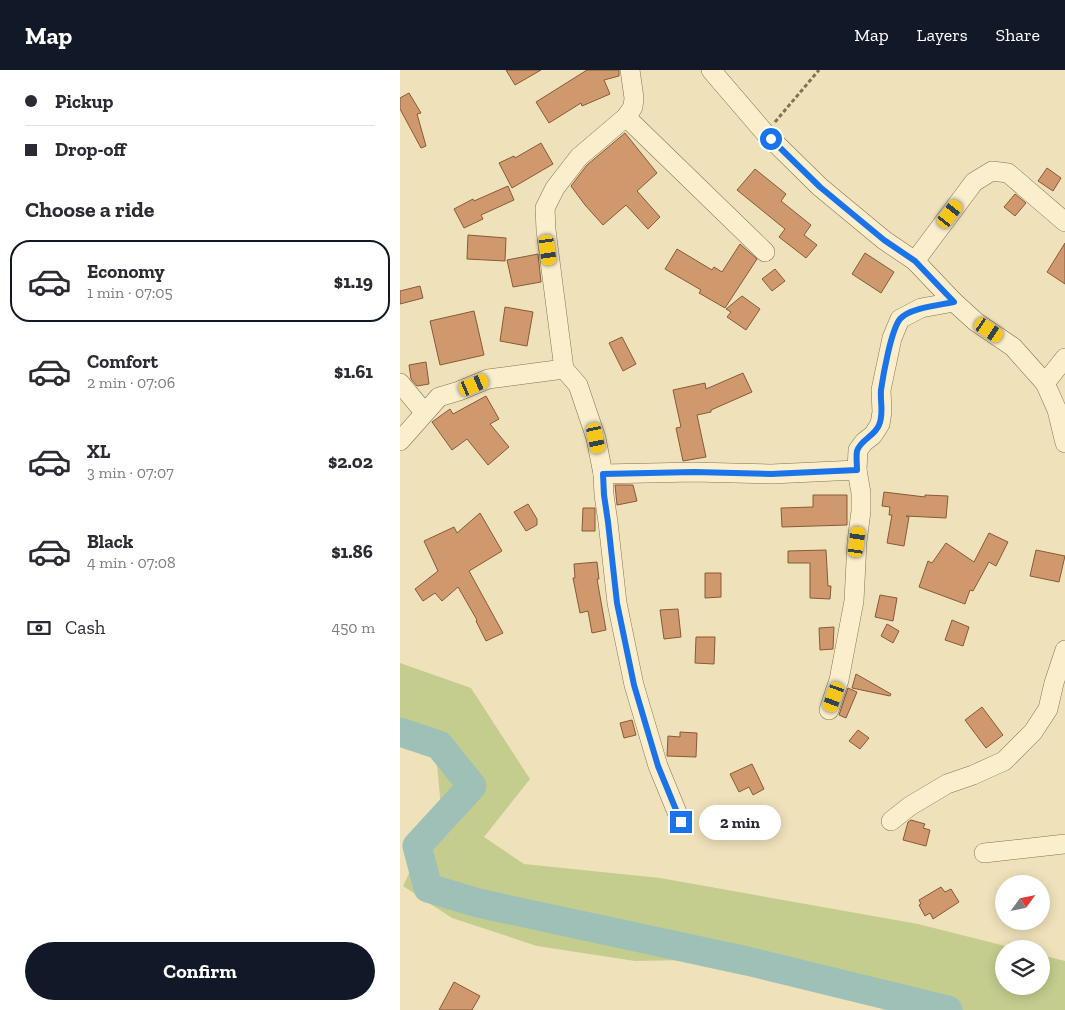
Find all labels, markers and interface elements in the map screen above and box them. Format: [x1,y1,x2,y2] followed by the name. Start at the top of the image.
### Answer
[25,21,72,50] text: Map
[854,24,889,46] text: Map
[917,24,968,46] text: Layers
[996,24,1040,46] text: Share
[55,90,113,113] text: Pickup
[760,128,782,150] route start
[55,138,126,161] text: Drop-off
[25,196,155,223] text: Choose a ride
[934,198,965,230] car
[538,234,557,266] car
[27,259,72,304] icon: car
[87,260,165,283] text: Economy
[334,270,373,293] text: $1.19
[87,283,173,302] text: 1 min · 07:05
[972,315,1005,345] car
[27,349,72,394] icon: car
[87,350,158,373] text: Comfort
[334,360,373,383] text: $1.61
[457,372,490,398] car
[87,373,175,392] text: 2 min · 07:06
[585,422,606,454] car
[27,439,72,484] icon: car
[87,440,110,463] text: XL
[328,450,373,473] text: $2.02
[87,463,174,482] text: 3 min · 07:07
[847,526,866,558] car
[27,529,72,574] icon: car
[87,530,133,553] text: Black
[331,540,373,563] text: $1.86
[87,553,176,572] text: 4 min · 07:08
[25,614,53,642] icon: cash
[65,616,105,639] text: Cash
[332,618,375,637] text: 450 m
[821,680,846,714] car
[698,804,781,840] callout: 2 min
[670,811,692,833] route end
[720,813,760,832] text: 2 min
[995,875,1050,930] north arrow
[995,875,1050,995] map controls
[995,940,1050,995] button: layers
[25,942,375,1000] button: Confirm

